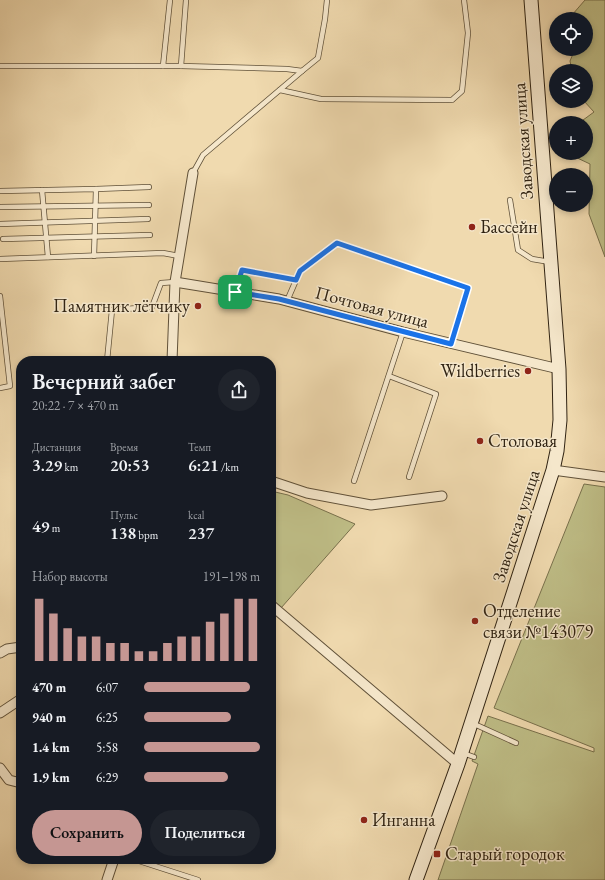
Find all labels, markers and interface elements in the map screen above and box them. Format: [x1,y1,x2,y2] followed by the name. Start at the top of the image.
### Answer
[549,12,593,212] map controls
[549,12,593,56] button: locate
[549,64,593,108] button: layers
[507,81,538,200] street label: Заводская улица
[549,116,593,160] button: +
[549,168,593,212] button: −
[480,215,538,238] place label: Бассейн
[467,222,477,232] marker: Бассейн
[218,275,252,309] pin
[313,280,432,333] street label: Почтовая улица
[224,281,246,303] icon: arrive
[53,294,190,317] place label: Памятник лётчику
[193,301,203,311] marker: Памятник лётчику
[440,359,520,382] place label: Wildberries
[523,366,533,376] marker: Wildberries
[32,367,176,396] text: Вечерний забег
[218,369,260,411] button: share
[32,397,119,414] text: 20:22 · 7 × 470 m
[488,429,557,452] place label: Столовая
[475,436,485,446] marker: Столовая
[32,440,81,454] text: Дистанция
[110,440,138,454] text: Время
[188,440,211,454] text: Темп
[32,454,62,476] text: 3.29
[110,454,150,476] text: 20:53
[188,454,219,476] text: 6:21
[62,460,78,474] text: km
[219,460,239,474] text: /km
[487,466,545,585] street label: Заводская улица
[110,508,138,522] text: Пульс
[188,508,205,522] text: kcal
[32,515,49,537] text: 49
[49,521,60,535] text: m
[110,522,136,544] text: 138
[188,522,214,544] text: 237
[136,528,158,542] text: bpm
[32,568,108,585] text: Набор высоты
[203,568,260,585] text: 191–198 m
[483,599,593,643] place label: Отделение связи №143079
[470,616,480,626] marker: Отделение связи №143079
[32,679,66,696] text: 470 m
[96,679,118,696] text: 6:07
[32,709,66,726] text: 940 m
[96,709,118,726] text: 6:25
[32,739,70,756] text: 1.4 km
[96,739,118,756] text: 5:58
[32,769,70,786] text: 1.9 km
[96,769,118,786] text: 6:29
[372,808,436,831] place label: Инганна
[32,810,142,856] button: Сохранить
[150,810,260,856] button: Поделиться
[359,815,369,825] marker: Инганна
[445,842,565,865] place label: Старый городок
[432,849,442,859] marker: Старый городок

